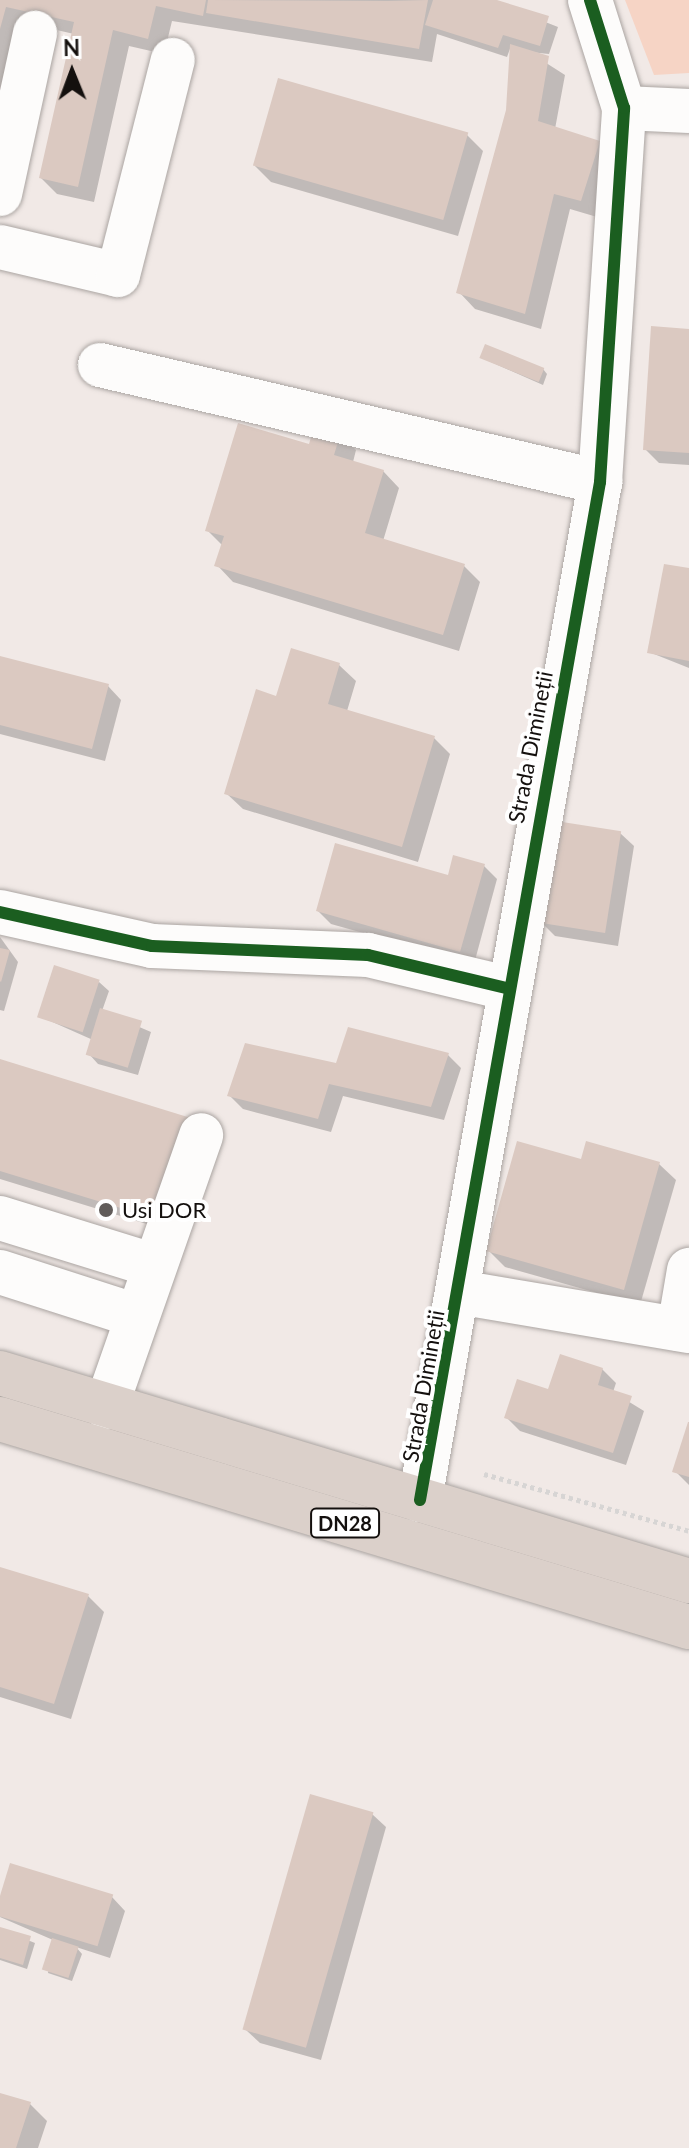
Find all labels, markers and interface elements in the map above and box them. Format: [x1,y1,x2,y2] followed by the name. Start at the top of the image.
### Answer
[32,32,112,112] north arrow
[63,34,80,61] text: N
[502,669,558,825] street label: Strada Dimineții
[122,1197,206,1223] place label: Usi DOR
[97,1201,115,1219] marker: Usi DOR
[397,1308,449,1464] street label: Strada Dimineții
[309,1507,381,1539] road number: DN28

